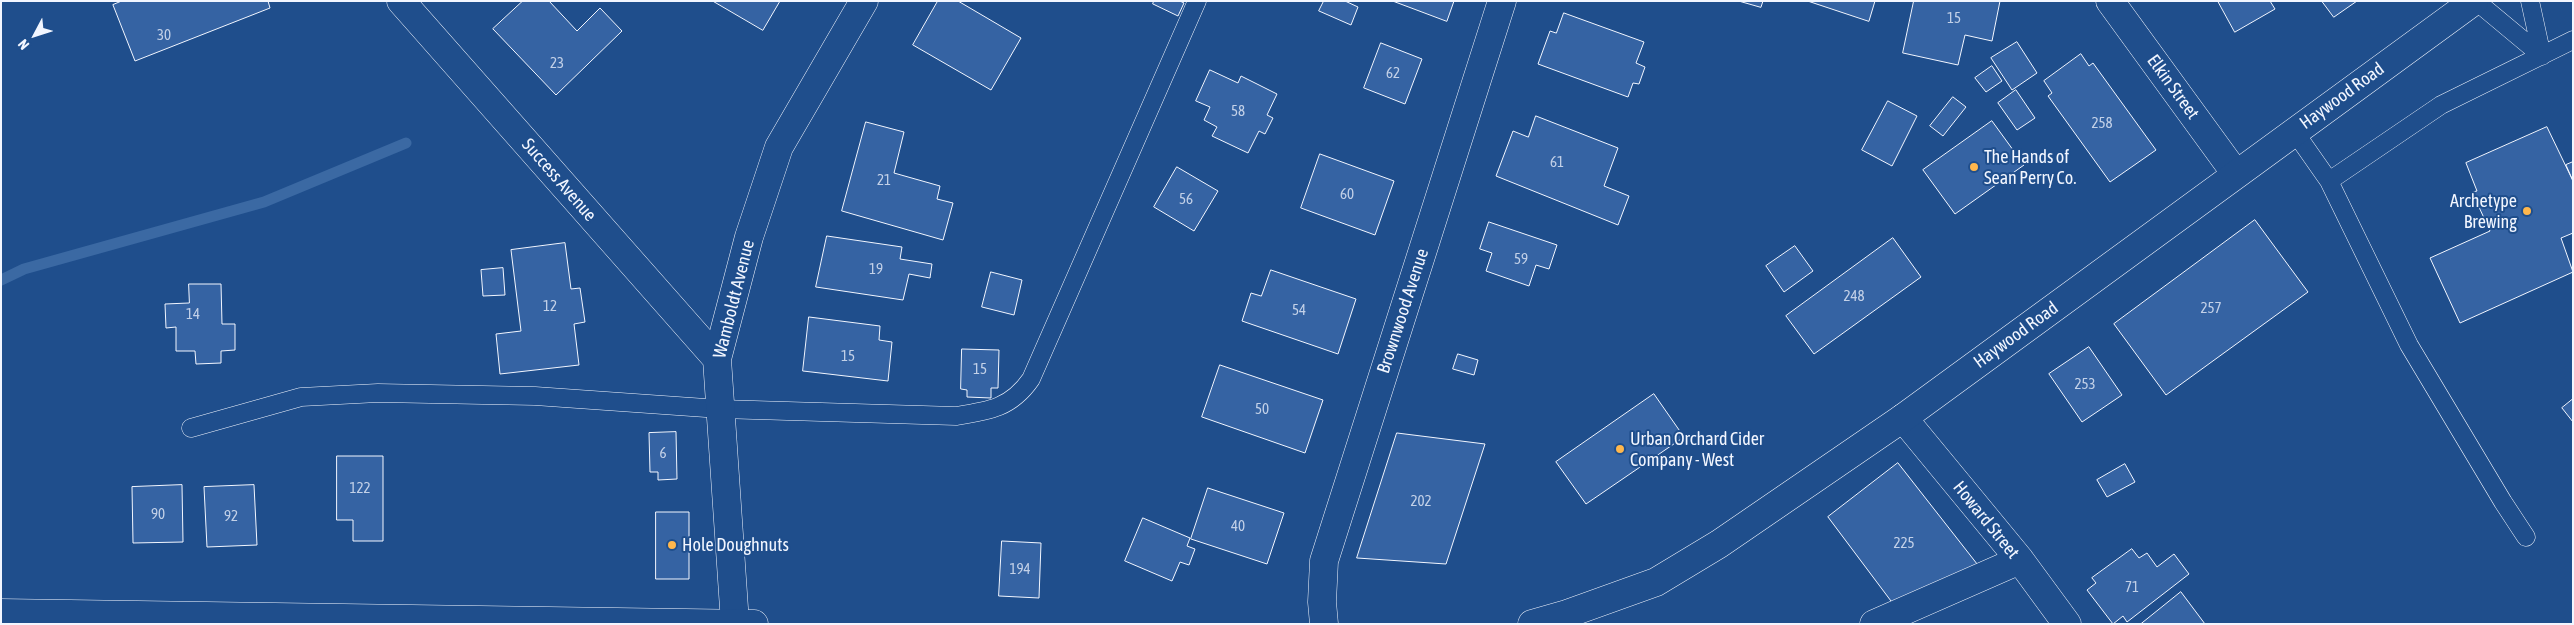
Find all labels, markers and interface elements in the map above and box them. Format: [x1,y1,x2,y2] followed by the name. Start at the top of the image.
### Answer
[1947,9,1961,27] house number: 15
[10,10,60,60] north arrow
[157,26,171,44] house number: 30
[15,36,32,53] text: N
[2142,50,2204,124] street label: Elkin Street
[550,54,564,72] house number: 23
[2296,58,2388,134] street label: Haywood Road
[1386,64,1400,82] house number: 62
[1231,102,1245,120] house number: 58
[2091,114,2113,132] house number: 258
[517,134,601,226] street label: Success Avenue
[1984,146,2076,188] place label: The Hands of Sean Perry Co.
[1550,153,1564,171] house number: 61
[1968,161,1980,173] marker: The Hands of Sean Perry Co.
[877,171,891,189] house number: 21
[1340,185,1354,203] house number: 60
[1179,190,1193,208] house number: 56
[2450,190,2517,232] place label: Archetype Brewing
[2521,205,2533,217] marker: Archetype Brewing
[709,237,759,361] street label: Wamboldt Avenue
[1373,246,1433,376] street label: Brownwood Avenue
[1514,250,1528,268] house number: 59
[869,260,883,278] house number: 19
[1843,287,1865,305] house number: 248
[543,297,557,315] house number: 12
[1970,297,2062,373] street label: Haywood Road
[2200,299,2222,317] house number: 257
[1292,301,1306,319] house number: 54
[186,305,200,323] house number: 14
[841,347,855,365] house number: 15
[973,360,987,378] house number: 15
[2074,375,2096,393] house number: 253
[1255,400,1269,418] house number: 50
[1630,428,1764,470] place label: Urban Orchard Cider Company - West
[1614,443,1626,455] marker: Urban Orchard Cider Company - West
[659,444,667,462] house number: 6
[1948,477,2024,563] street label: Howard Street
[349,479,371,497] house number: 122
[1410,492,1432,510] house number: 202
[151,505,165,523] house number: 90
[224,507,238,525] house number: 92
[1231,517,1245,535] house number: 40
[682,534,789,556] place label: Hole Doughnuts
[1893,534,1915,552] house number: 225
[666,539,678,551] marker: Hole Doughnuts
[1009,560,1031,578] house number: 194
[2125,578,2139,596] house number: 71

